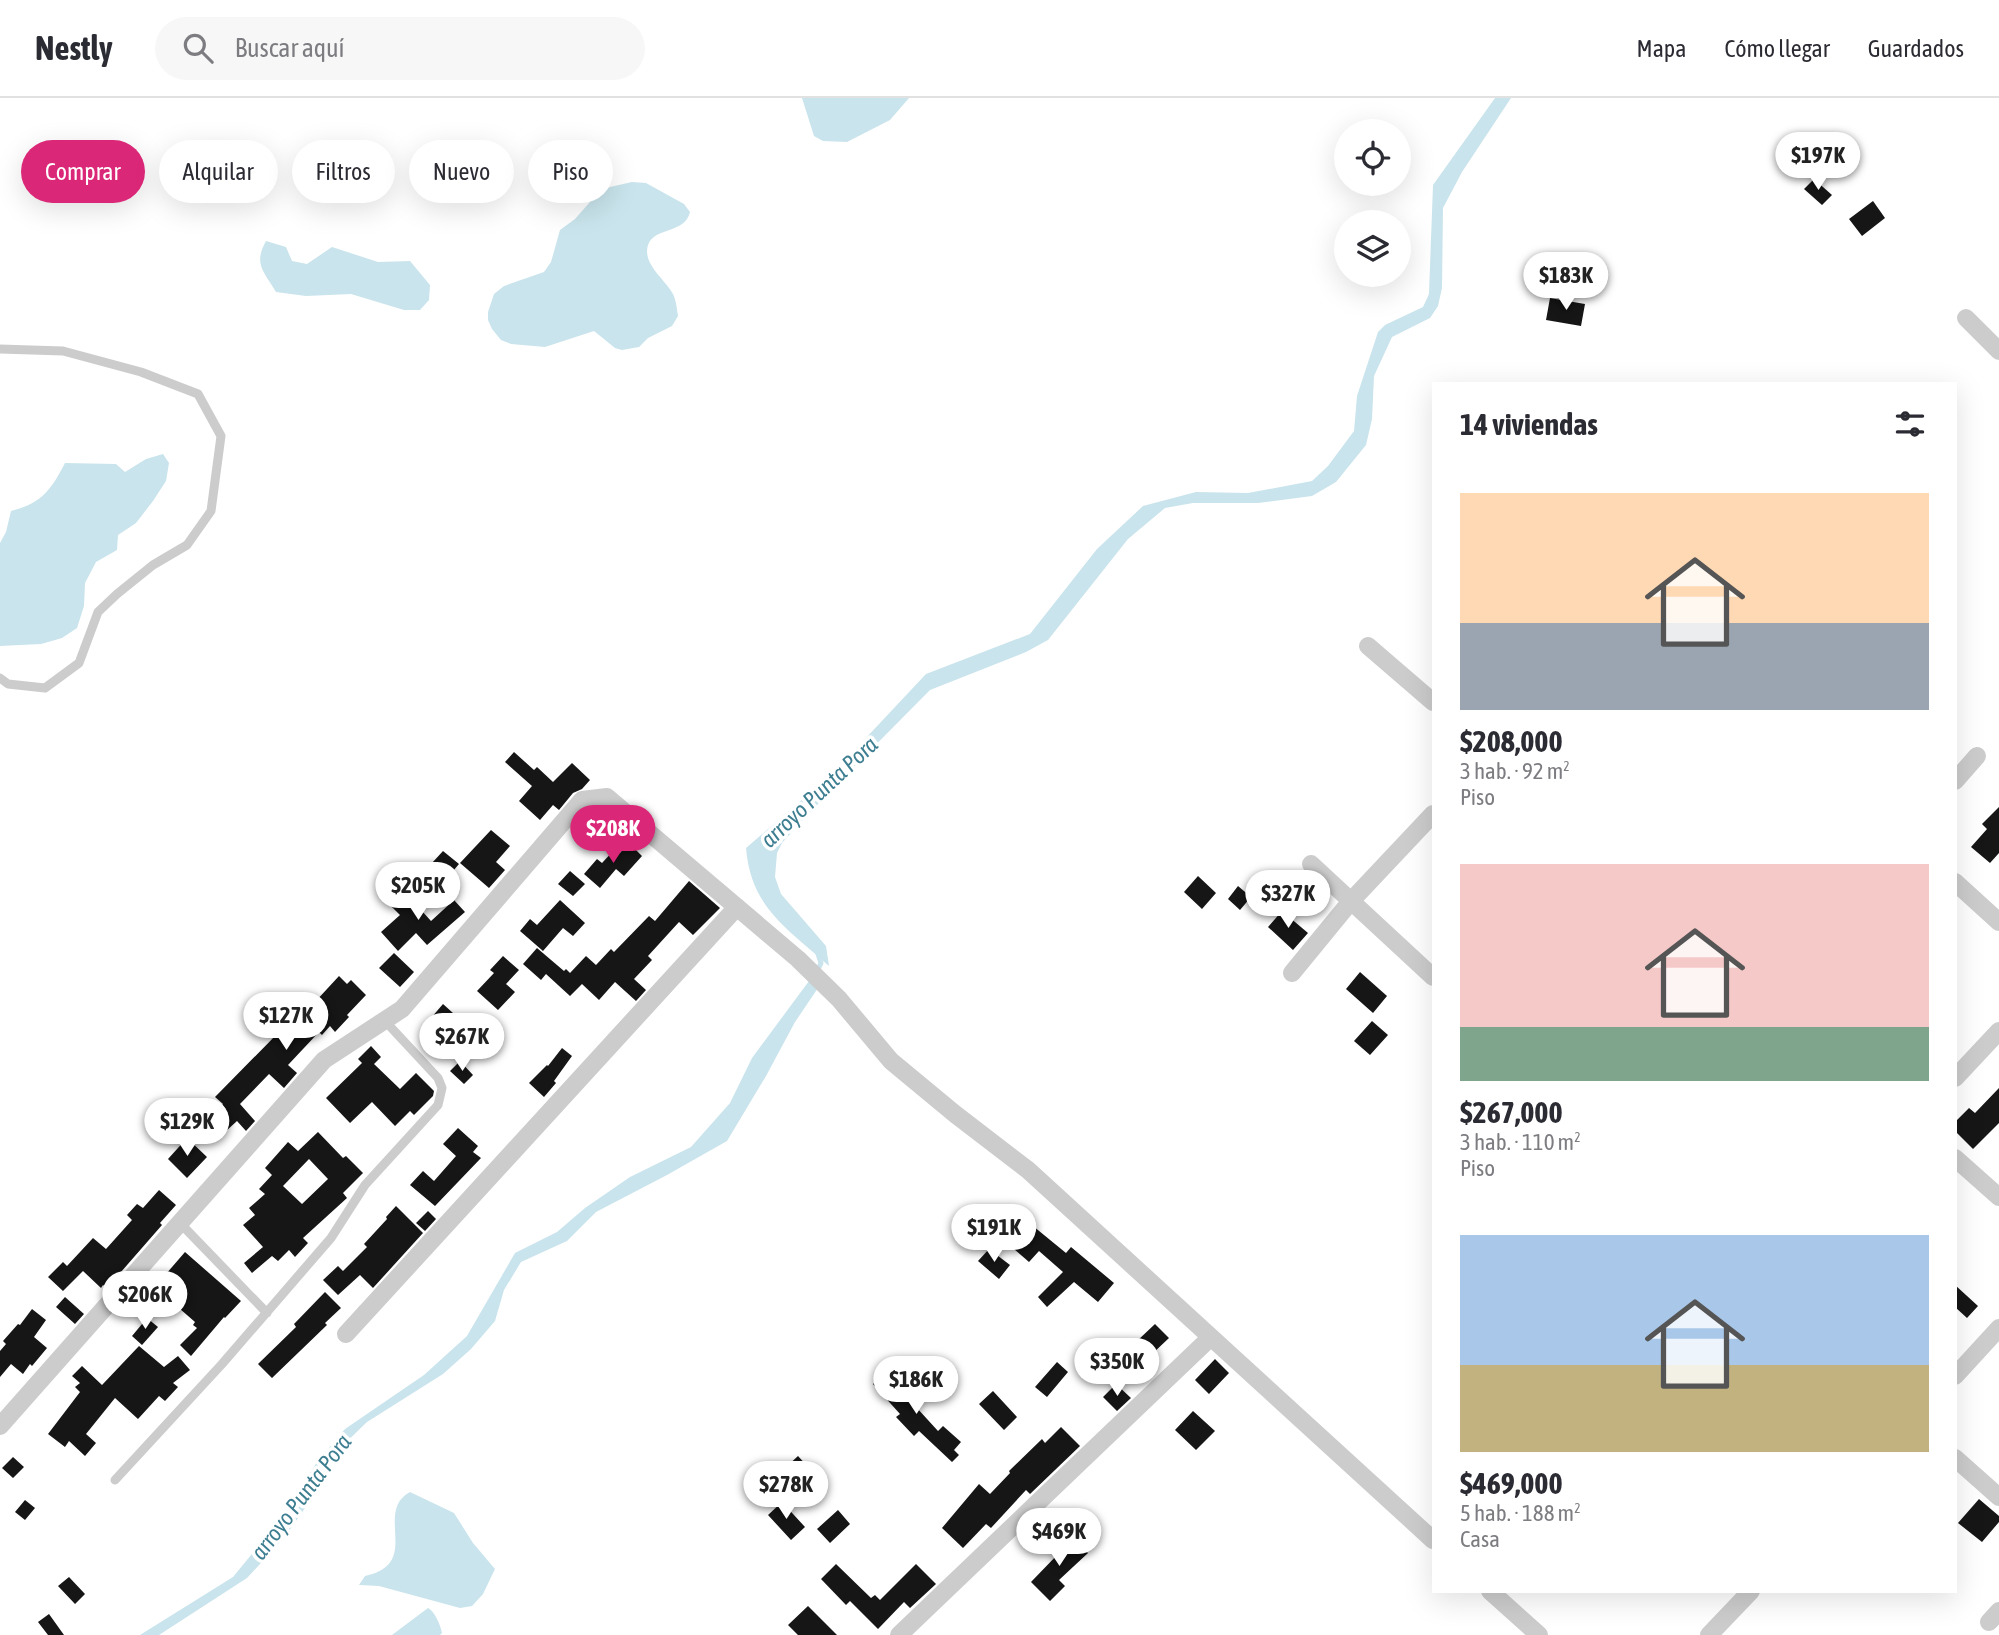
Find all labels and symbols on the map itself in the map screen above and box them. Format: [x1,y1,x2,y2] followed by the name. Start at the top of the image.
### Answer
[1769,132,1867,192] pin: $197K
[1517,252,1615,312] pin: $183K
[755,731,883,853] water label: arroyo Punta Pora
[564,806,662,865] pin: $208K
[369,862,467,922] pin: $205K
[1239,870,1337,930] pin: $327K
[237,992,335,1052] pin: $127K
[413,1014,511,1073] pin: $267K
[138,1098,236,1158] pin: $129K
[945,1204,1043,1264] pin: $191K
[96,1272,194,1331] pin: $206K
[1068,1338,1166,1398] pin: $350K
[867,1356,965,1416] pin: $186K
[246,1429,357,1565] water label: arroyo Punta Pora
[737,1462,835,1521] pin: $278K
[1010,1508,1108,1568] pin: $469K

